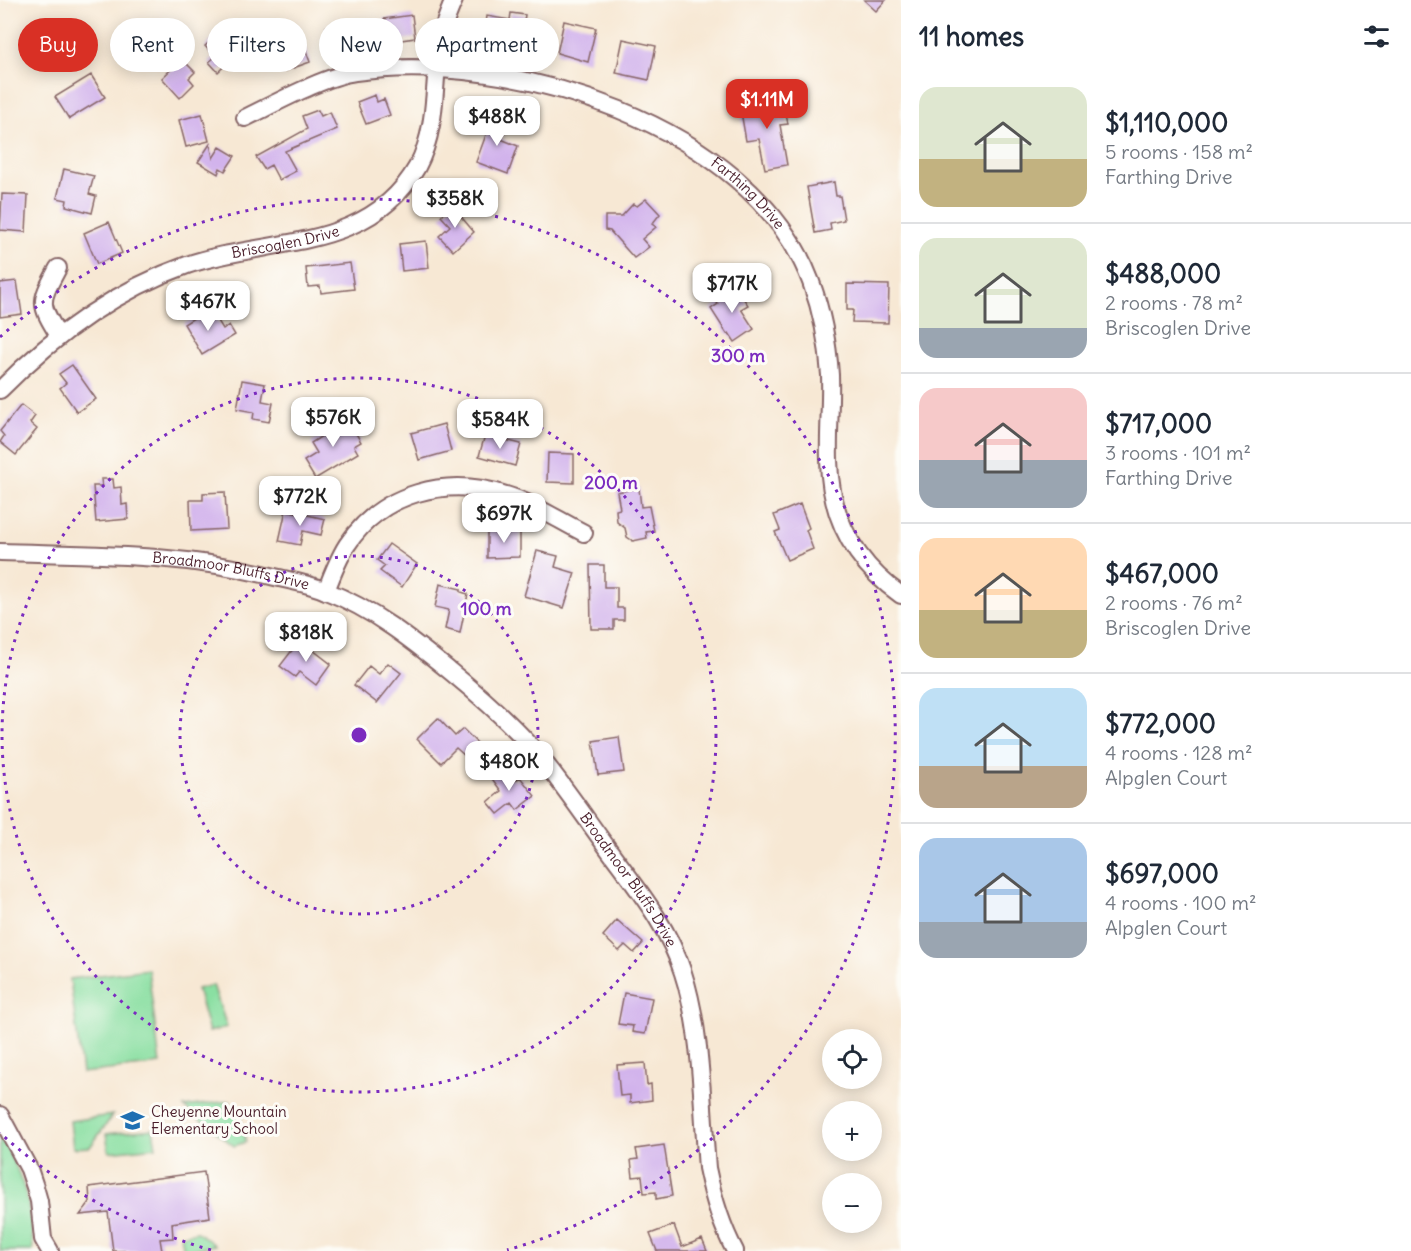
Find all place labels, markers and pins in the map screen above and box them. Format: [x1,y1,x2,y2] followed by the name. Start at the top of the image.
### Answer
[718,79,816,130] pin: $1.11M
[455,96,539,147] pin: $488K
[413,178,497,229] pin: $358K
[690,263,774,314] pin: $717K
[166,281,250,332] pin: $467K
[291,397,375,448] pin: $576K
[458,399,542,450] pin: $584K
[258,476,342,527] pin: $772K
[462,493,546,544] pin: $697K
[264,612,348,663] pin: $818K
[349,725,369,745] centre of rings
[467,741,551,792] pin: $480K
[151,1102,287,1138] place label: Cheyenne Mountain Elementary School
[120,1108,146,1134] school or university icon: Cheyenne Mountain Elementary School

